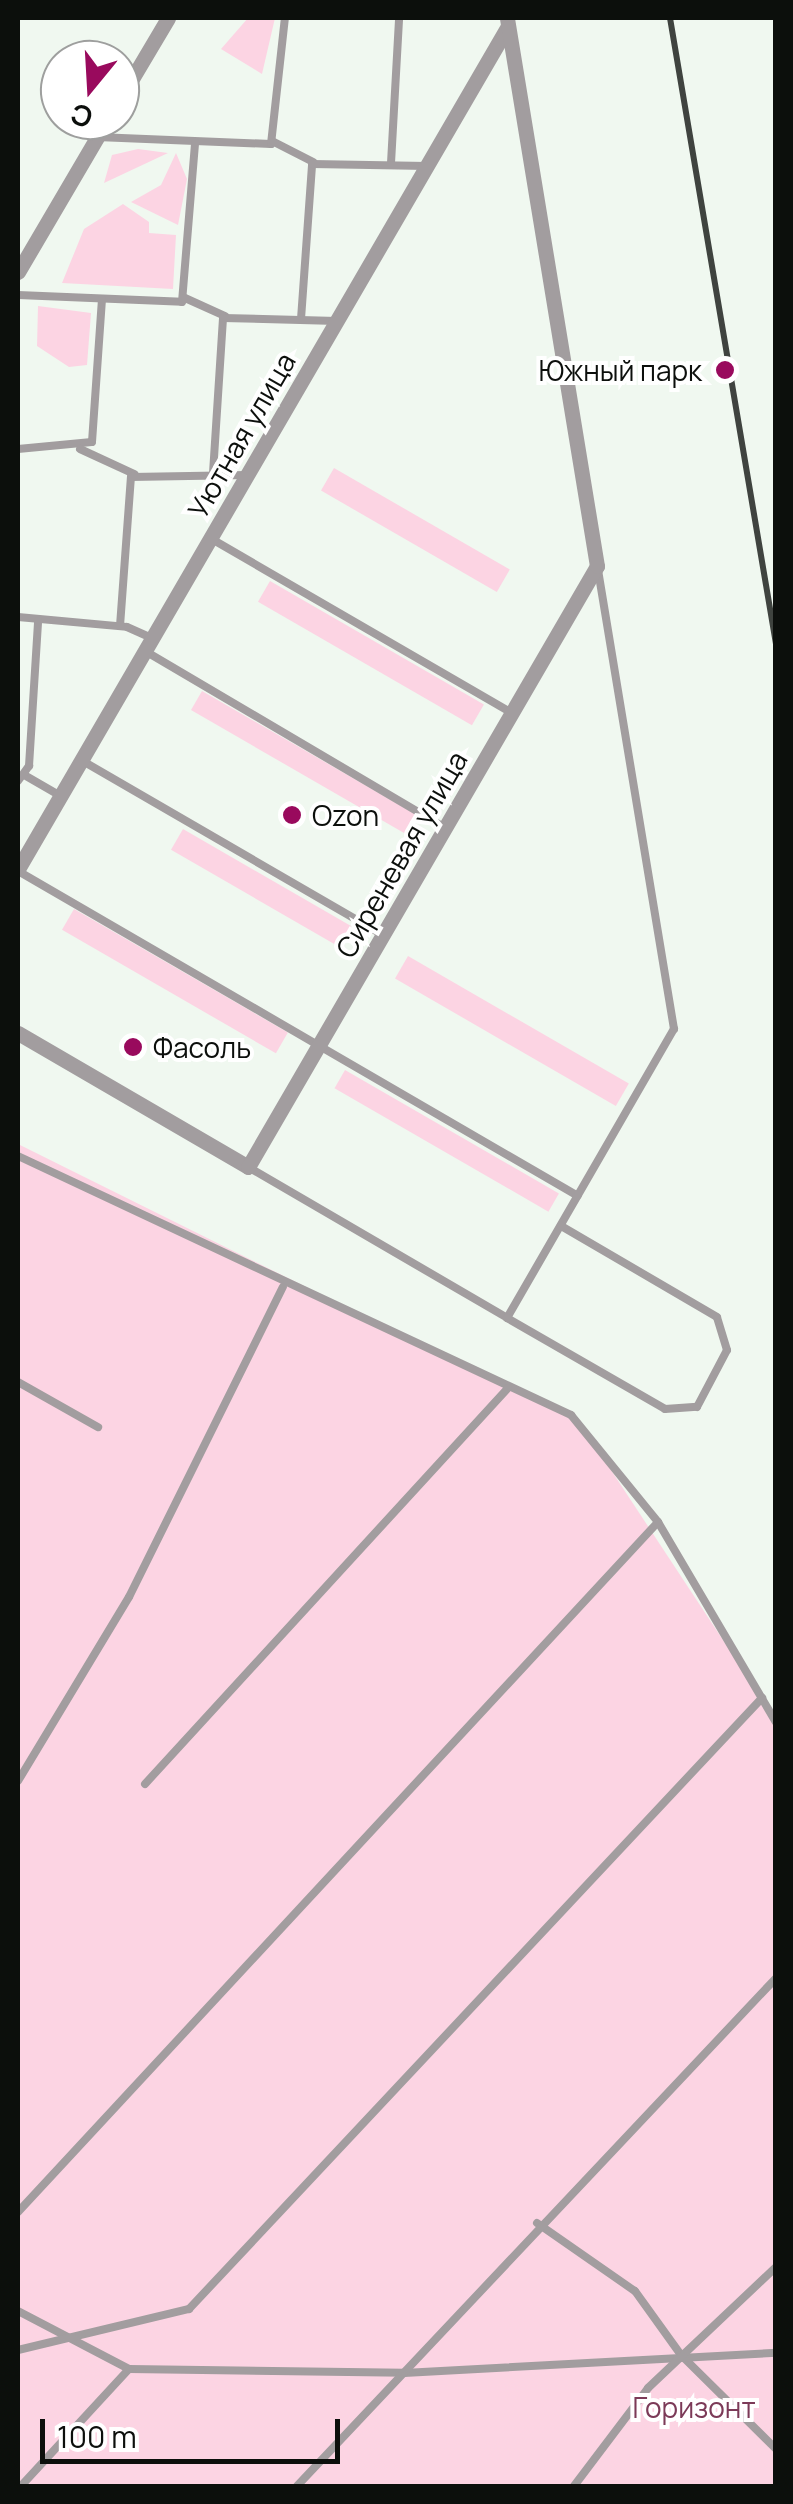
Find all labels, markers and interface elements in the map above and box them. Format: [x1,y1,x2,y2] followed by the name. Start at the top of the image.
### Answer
[40,40,140,140] north arrow
[66,95,97,138] text: С
[180,346,302,524] street label: Уютная улица
[539,353,702,387] place label: Южный парк
[712,357,738,383] marker: Южный парк
[328,745,474,963] street label: Сиреневая улица
[312,798,379,832] place label: Ozon
[281,804,303,826] marker: Ozon
[153,1030,251,1064] place label: Фасоль
[122,1036,144,1058] marker: Фасоль
[632,2390,756,2424] park label: Горизонт
[45,2399,345,2461] scale bar
[57,2416,137,2457] text: 100 m

